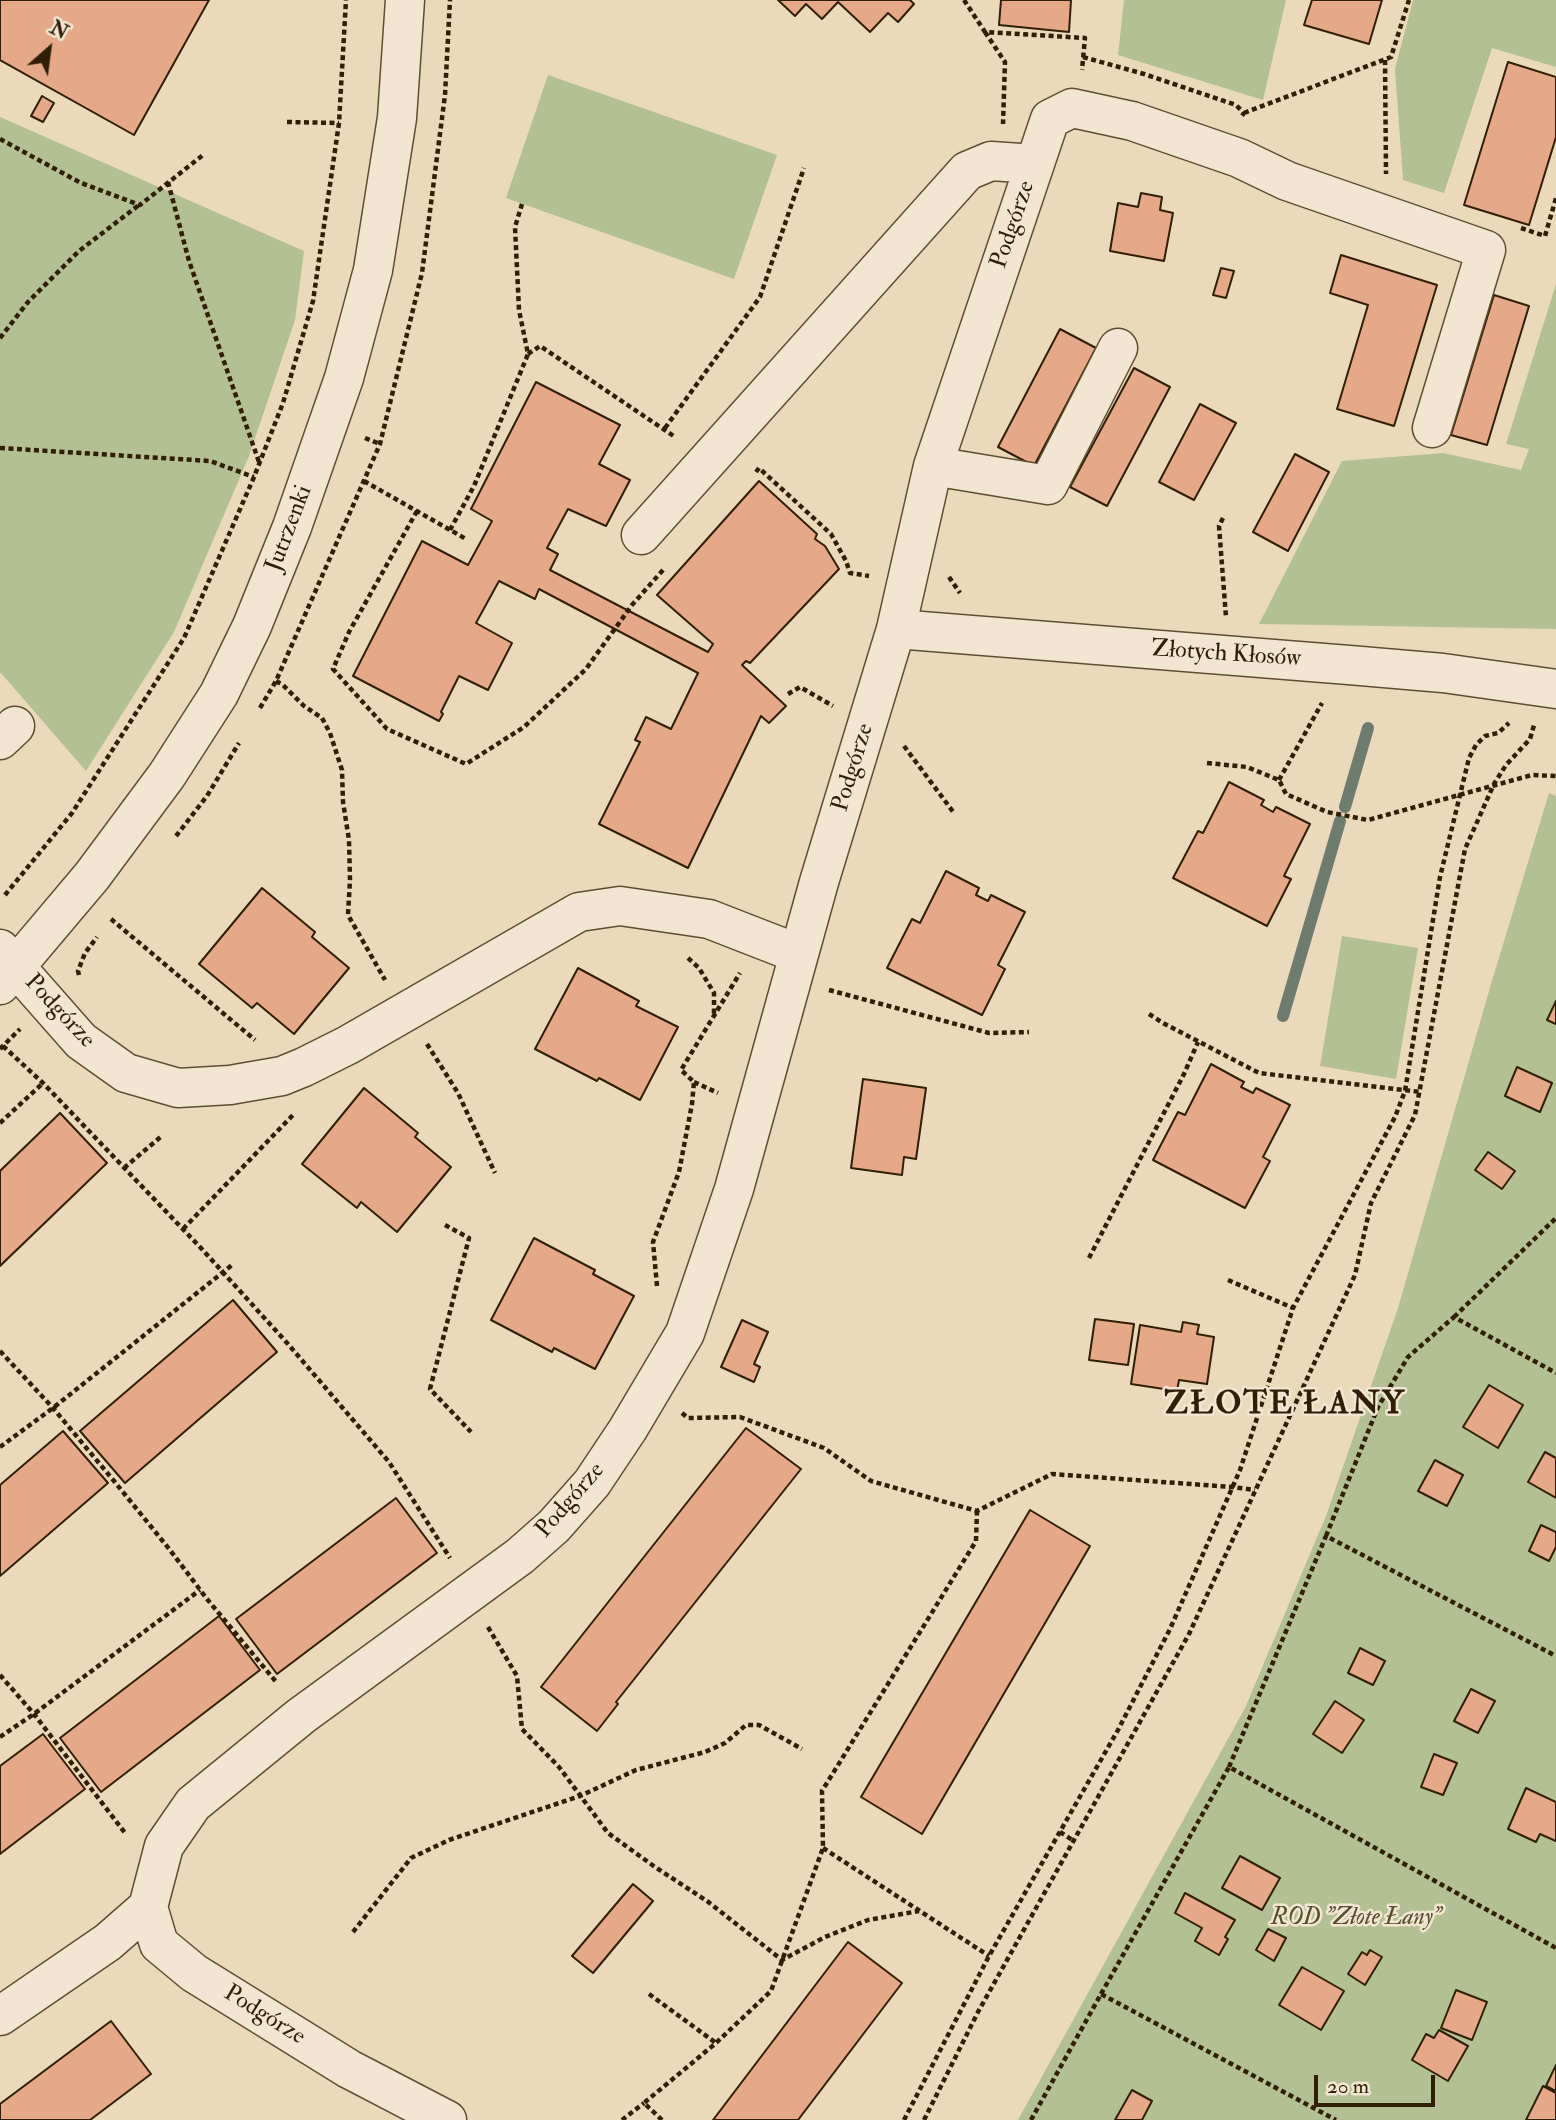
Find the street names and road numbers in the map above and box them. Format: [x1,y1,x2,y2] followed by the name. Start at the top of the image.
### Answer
[986,177,1042,273] street label: Podgórze
[260,482,320,576] street label: Jutrzenki
[1150,635,1302,675] street label: Złotych Kłosów
[827,720,881,816] street label: Podgórze
[18,969,100,1055] street label: Podgórze
[530,1457,612,1545] street label: Podgórze
[218,1980,310,2052] street label: Podgórze

